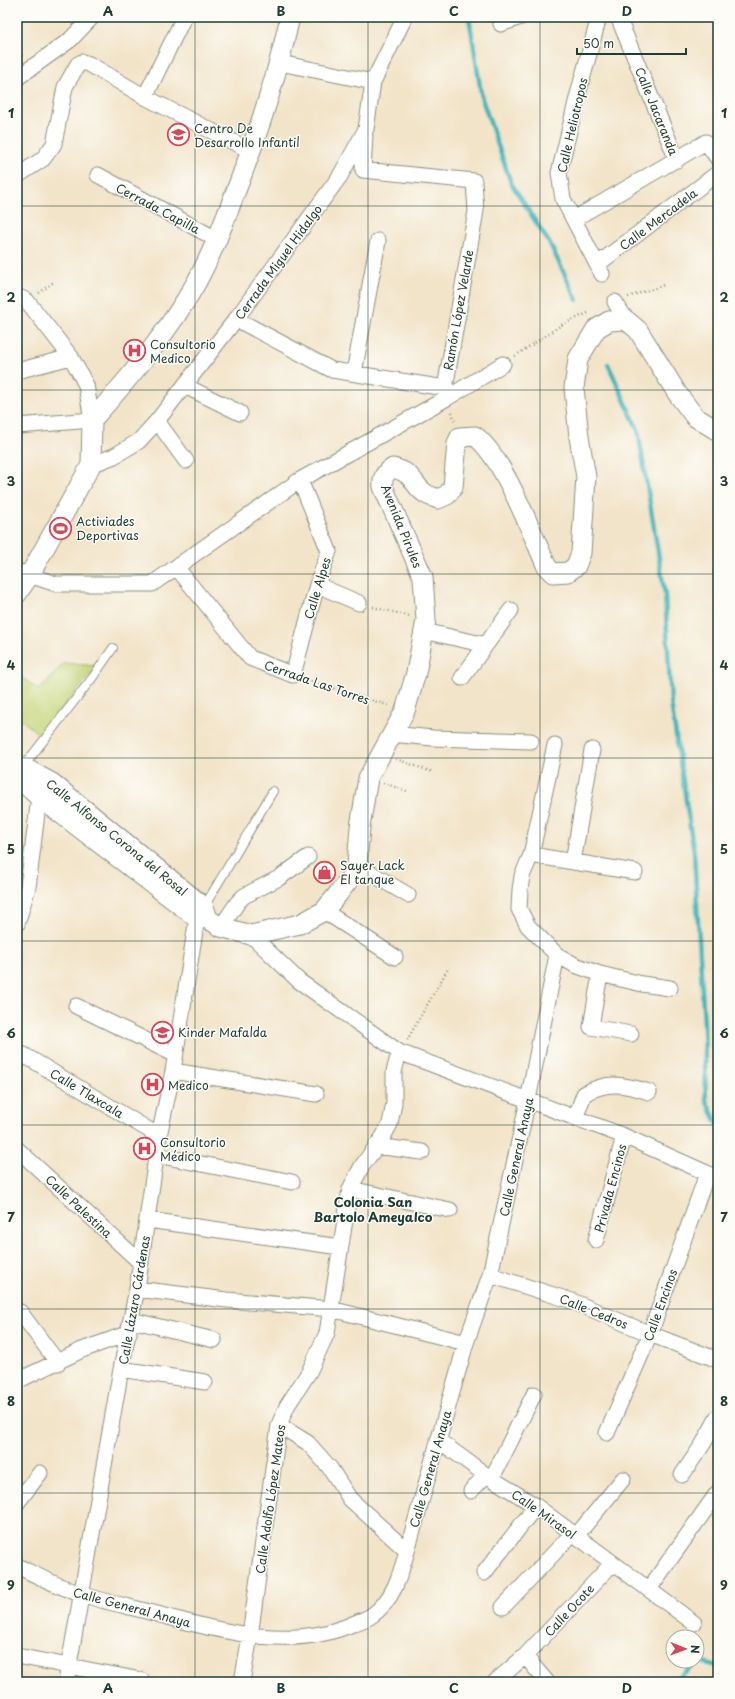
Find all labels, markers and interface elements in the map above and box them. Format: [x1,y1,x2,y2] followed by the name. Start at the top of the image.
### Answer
[103,1,113,20] text: A
[277,1,286,20] text: B
[449,1,459,20] text: C
[622,1,632,20] text: D
[577,30,686,56] scale bar
[583,34,614,52] text: 50 m
[631,64,683,158] street label: Calle Jacaranda
[552,75,592,174] street label: Calle Heliotropos
[8,103,14,122] text: 1
[721,103,727,122] text: 1
[194,119,300,151] place label: Centro De Desarrollo Infantil
[165,122,191,148] school or university icon: Centro De Desarrollo Infantil
[113,178,204,238] street label: Cerrada Capilla
[615,183,701,254] street label: Calle Mercadela
[230,201,326,323] street label: Cerrada Miguel Hidalgo
[439,248,477,372] street label: Ramón López Velarde
[6,287,16,306] text: 2
[719,287,729,306] text: 2
[150,335,216,367] place label: Consultorio Medico
[121,338,147,364] hospital icon: Consultorio Medico
[7,471,16,490] text: 3
[720,471,729,490] text: 3
[377,482,427,571] street label: Avenida Pirules
[76,512,139,544] place label: Activiades Deportivas
[47,515,73,541] sports icon: Activiades Deportivas
[299,554,335,621] street label: Calle Alpes
[7,655,16,674] text: 4
[720,655,729,674] text: 4
[262,656,373,709] street label: Cerrada Las Torres
[43,774,191,900] street label: Calle Alfonso Corona del Rosal
[7,839,15,858] text: 5
[720,839,728,858] text: 5
[340,856,405,888] place label: Sayer Lack El tanque
[311,859,337,885] shop icon: Sayer Lack El tanque
[149,1019,175,1045] school or university icon: Kinder Mafalda
[6,1023,16,1042] text: 6
[178,1023,268,1041] place label: Kinder Mafalda
[719,1023,729,1042] text: 6
[47,1064,128,1122] street label: Calle Tlaxcala
[140,1072,166,1098] hospital icon: Medico
[168,1076,209,1094] place label: Medico
[495,1095,538,1218] street label: Calle General Anaya
[160,1133,226,1165] place label: Consultorio Médico
[131,1136,157,1162] hospital icon: Consultorio Médico
[590,1141,631,1234] street label: Privada Encinos
[42,1170,117,1242] street label: Calle Palestina
[314,1192,433,1226] district label: Colonia San Bartolo Ameyalco
[7,1207,15,1226] text: 7
[720,1207,728,1226] text: 7
[114,1234,154,1366] street label: Calle Lázaro Cárdenas
[639,1266,682,1344] street label: Calle Encinos
[557,1289,631,1333] street label: Calle Cedros
[7,1391,15,1410] text: 8
[720,1391,728,1410] text: 8
[405,1408,456,1530] street label: Calle General Anaya
[251,1423,289,1575] street label: Calle Adolfo López Mateos
[508,1485,580,1543] street label: Calle Mirasol
[7,1575,15,1594] text: 9
[720,1575,728,1594] text: 9
[540,1580,598,1640] street label: Calle Ocote
[71,1583,193,1632] street label: Calle General Anaya
[665,1629,705,1669] north arrow
[687,1645,704,1654] text: N
[103,1678,113,1697] text: A
[277,1678,286,1697] text: B
[449,1678,459,1697] text: C
[622,1678,632,1697] text: D

